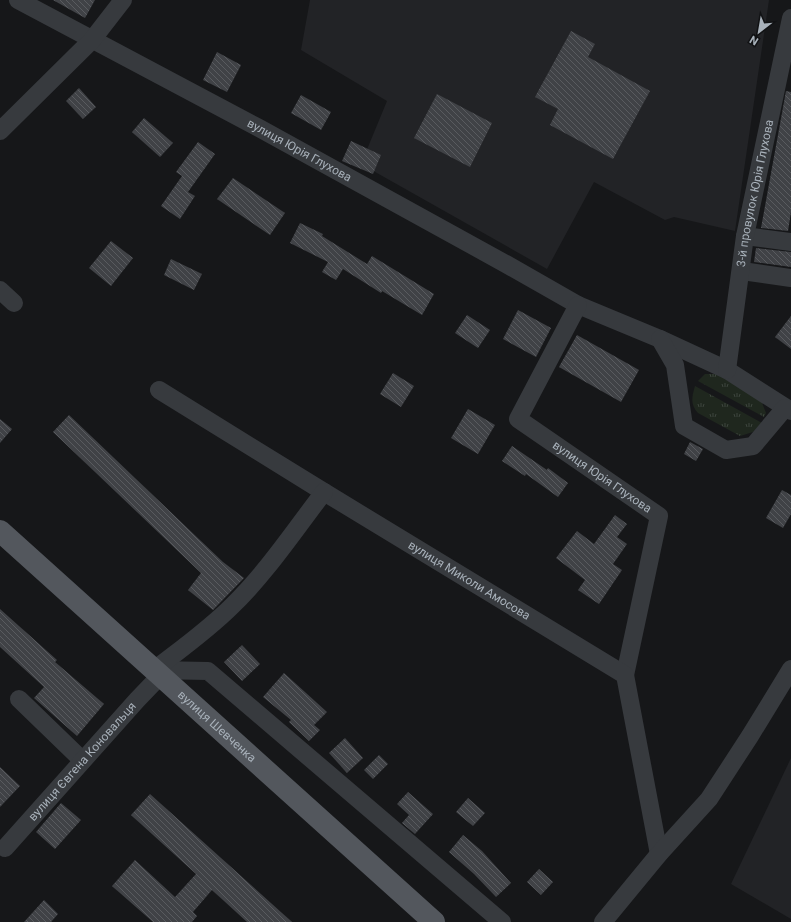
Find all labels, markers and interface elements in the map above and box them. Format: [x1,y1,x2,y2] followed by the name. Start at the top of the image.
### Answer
[739,12,779,52] north arrow
[747,32,761,48] text: N
[245,116,354,185] street label: вулиця Юрія Глухова
[734,118,776,268] street label: 3-й провулок Юрія Глухова
[550,438,654,516] street label: вулиця Юрія Глухова
[406,538,533,623] street label: вулиця Миколи Амосова
[175,688,259,765] street label: вулиця Шевченка
[26,699,139,824] street label: вулиця Євгена Коновальця

